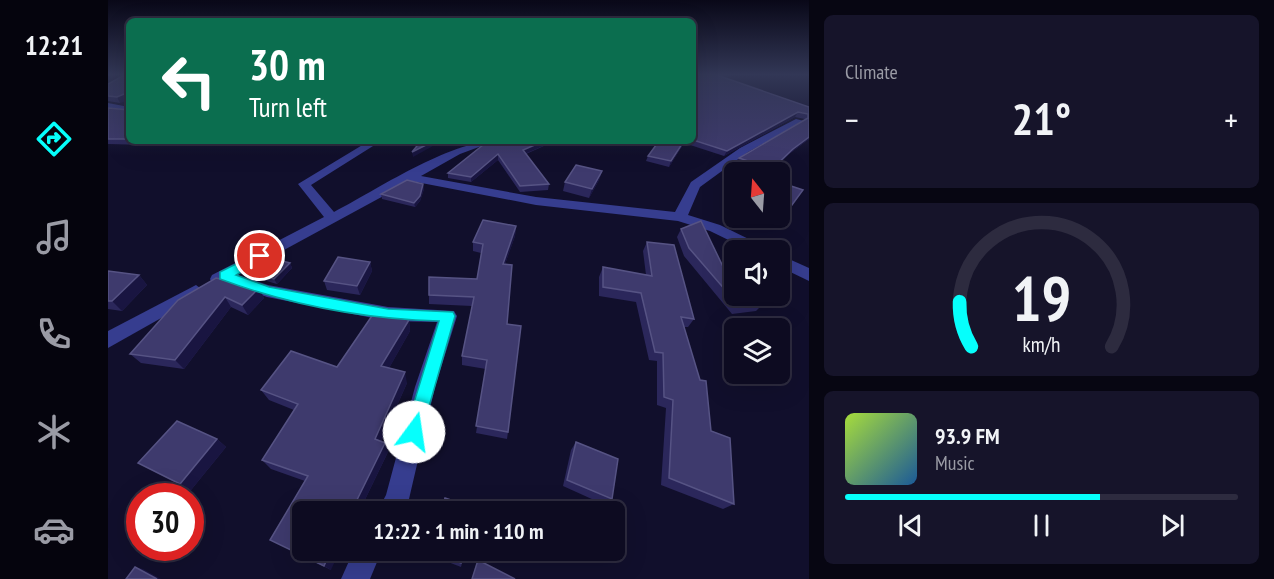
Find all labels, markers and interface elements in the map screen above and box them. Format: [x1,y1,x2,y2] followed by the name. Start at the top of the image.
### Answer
[25,28,83,62] text: 12:21
[249,37,326,92] text: 30 m
[150,42,228,120] icon: left
[845,59,898,85] text: Climate
[1012,89,1071,147] text: 21°
[249,90,327,124] text: Turn left
[845,98,859,141] text: −
[1224,98,1238,141] text: +
[33,118,75,160] icon: directions
[724,162,790,228] north arrow
[724,162,790,384] map controls
[33,216,75,258] icon: music
[234,230,285,281] pin
[243,239,276,272] icon: arrive
[724,240,790,306] button: sound
[1012,257,1071,338] text: 19
[33,313,75,355] icon: phone
[724,318,790,384] button: layers
[1022,330,1061,358] text: km/h
[382,400,446,464] position arrow
[33,411,75,453] icon: climate
[935,422,1000,450] text: 93.9 FM
[935,450,975,476] text: Music
[126,483,204,561] speed limit sign: 30
[33,509,75,551] icon: car
[894,509,927,542] icon: previous
[1025,509,1058,542] icon: pause
[1156,509,1189,542] icon: next
[373,517,544,545] text: 12:22 · 1 min · 110 m

